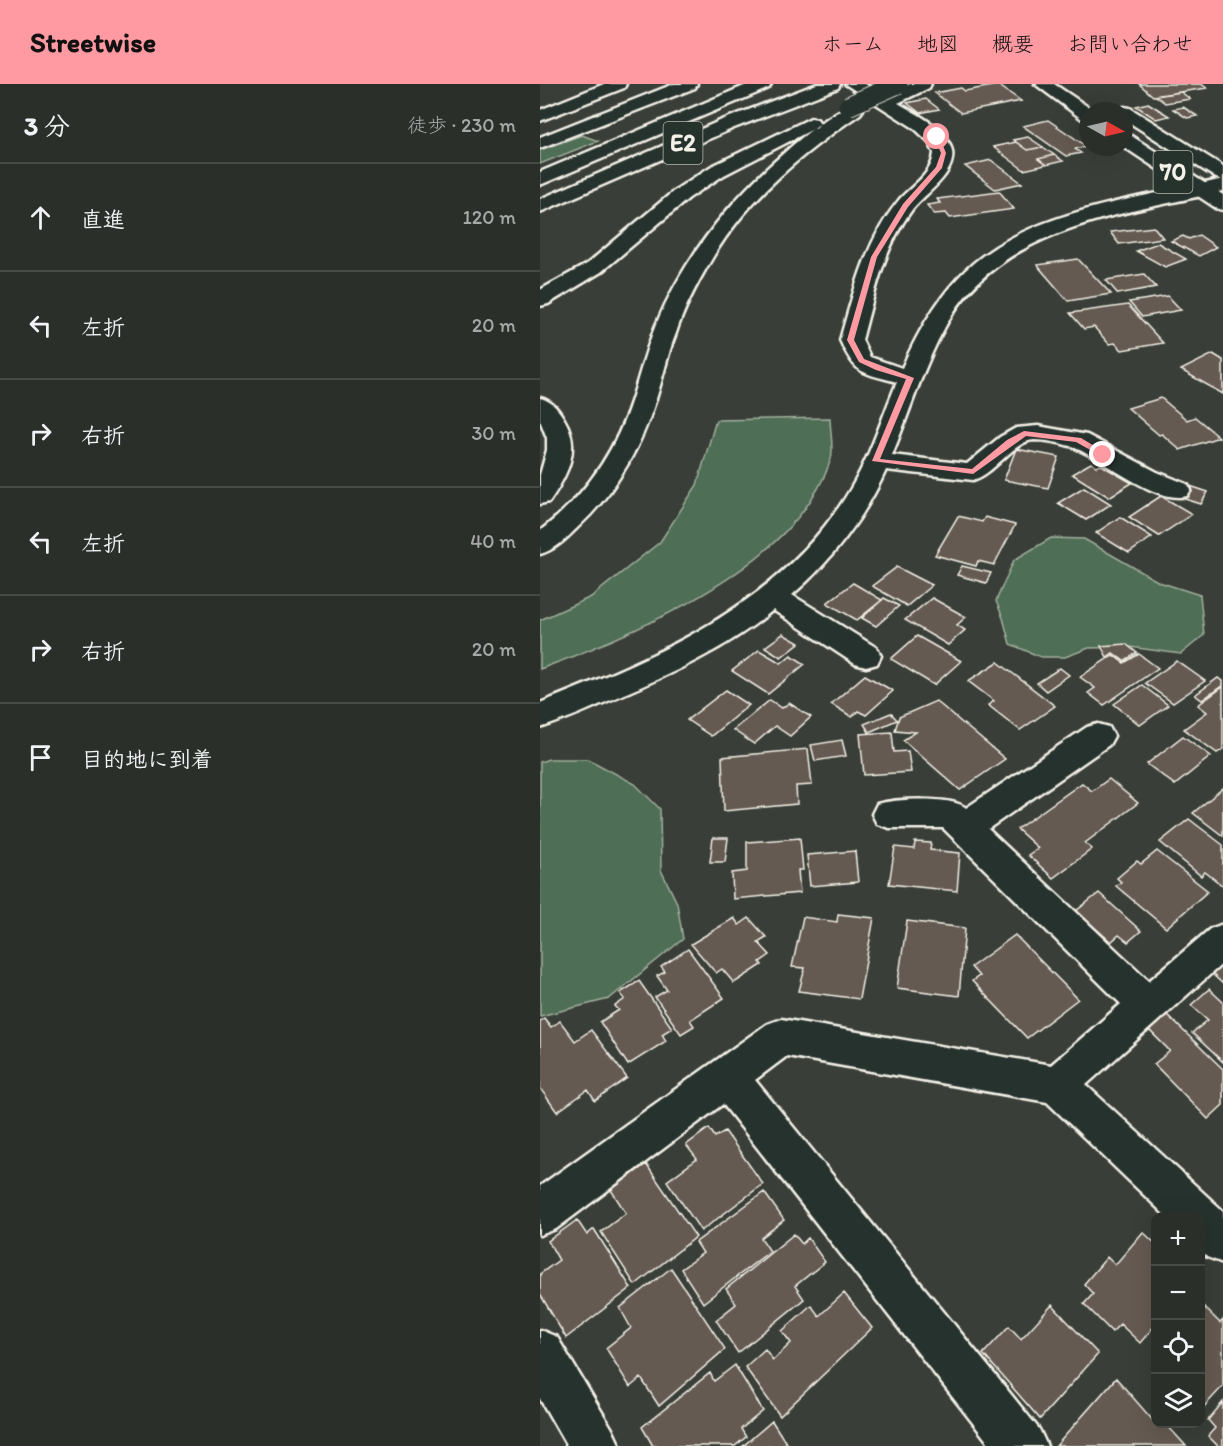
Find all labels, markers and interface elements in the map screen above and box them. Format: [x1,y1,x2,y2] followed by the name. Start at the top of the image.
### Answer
[30,25,156,59] text: Streetwise
[822,31,884,56] text: ホーム
[917,31,959,56] text: 地図
[992,31,1034,56] text: 概要
[1067,31,1193,56] text: お問い合わせ
[1079,102,1133,156] north arrow
[24,110,70,142] text: 3 分
[407,113,516,137] text: 徒歩 · 230 m
[664,122,702,164] road number: E2
[923,123,949,149] route start
[1154,151,1192,193] road number: 70
[24,201,57,234] icon: ahead
[463,205,516,229] text: 120 m
[81,206,125,233] text: 直進
[24,309,57,342] icon: left
[472,313,516,337] text: 20 m
[81,314,125,341] text: 左折
[24,417,57,450] icon: right
[471,421,516,445] text: 30 m
[81,422,125,449] text: 右折
[1089,441,1115,467] route end
[24,525,57,558] icon: left
[470,529,516,553] text: 40 m
[81,530,125,557] text: 左折
[24,633,57,666] icon: right
[472,637,516,661] text: 20 m
[81,638,125,665] text: 右折
[24,741,57,774] icon: arrive
[81,746,213,773] text: 目的地に到着
[1151,1212,1205,1428] map controls
[1151,1212,1205,1266] button: +
[1151,1266,1205,1320] button: −
[1151,1320,1205,1374] button: locate
[1151,1374,1205,1428] button: layers

